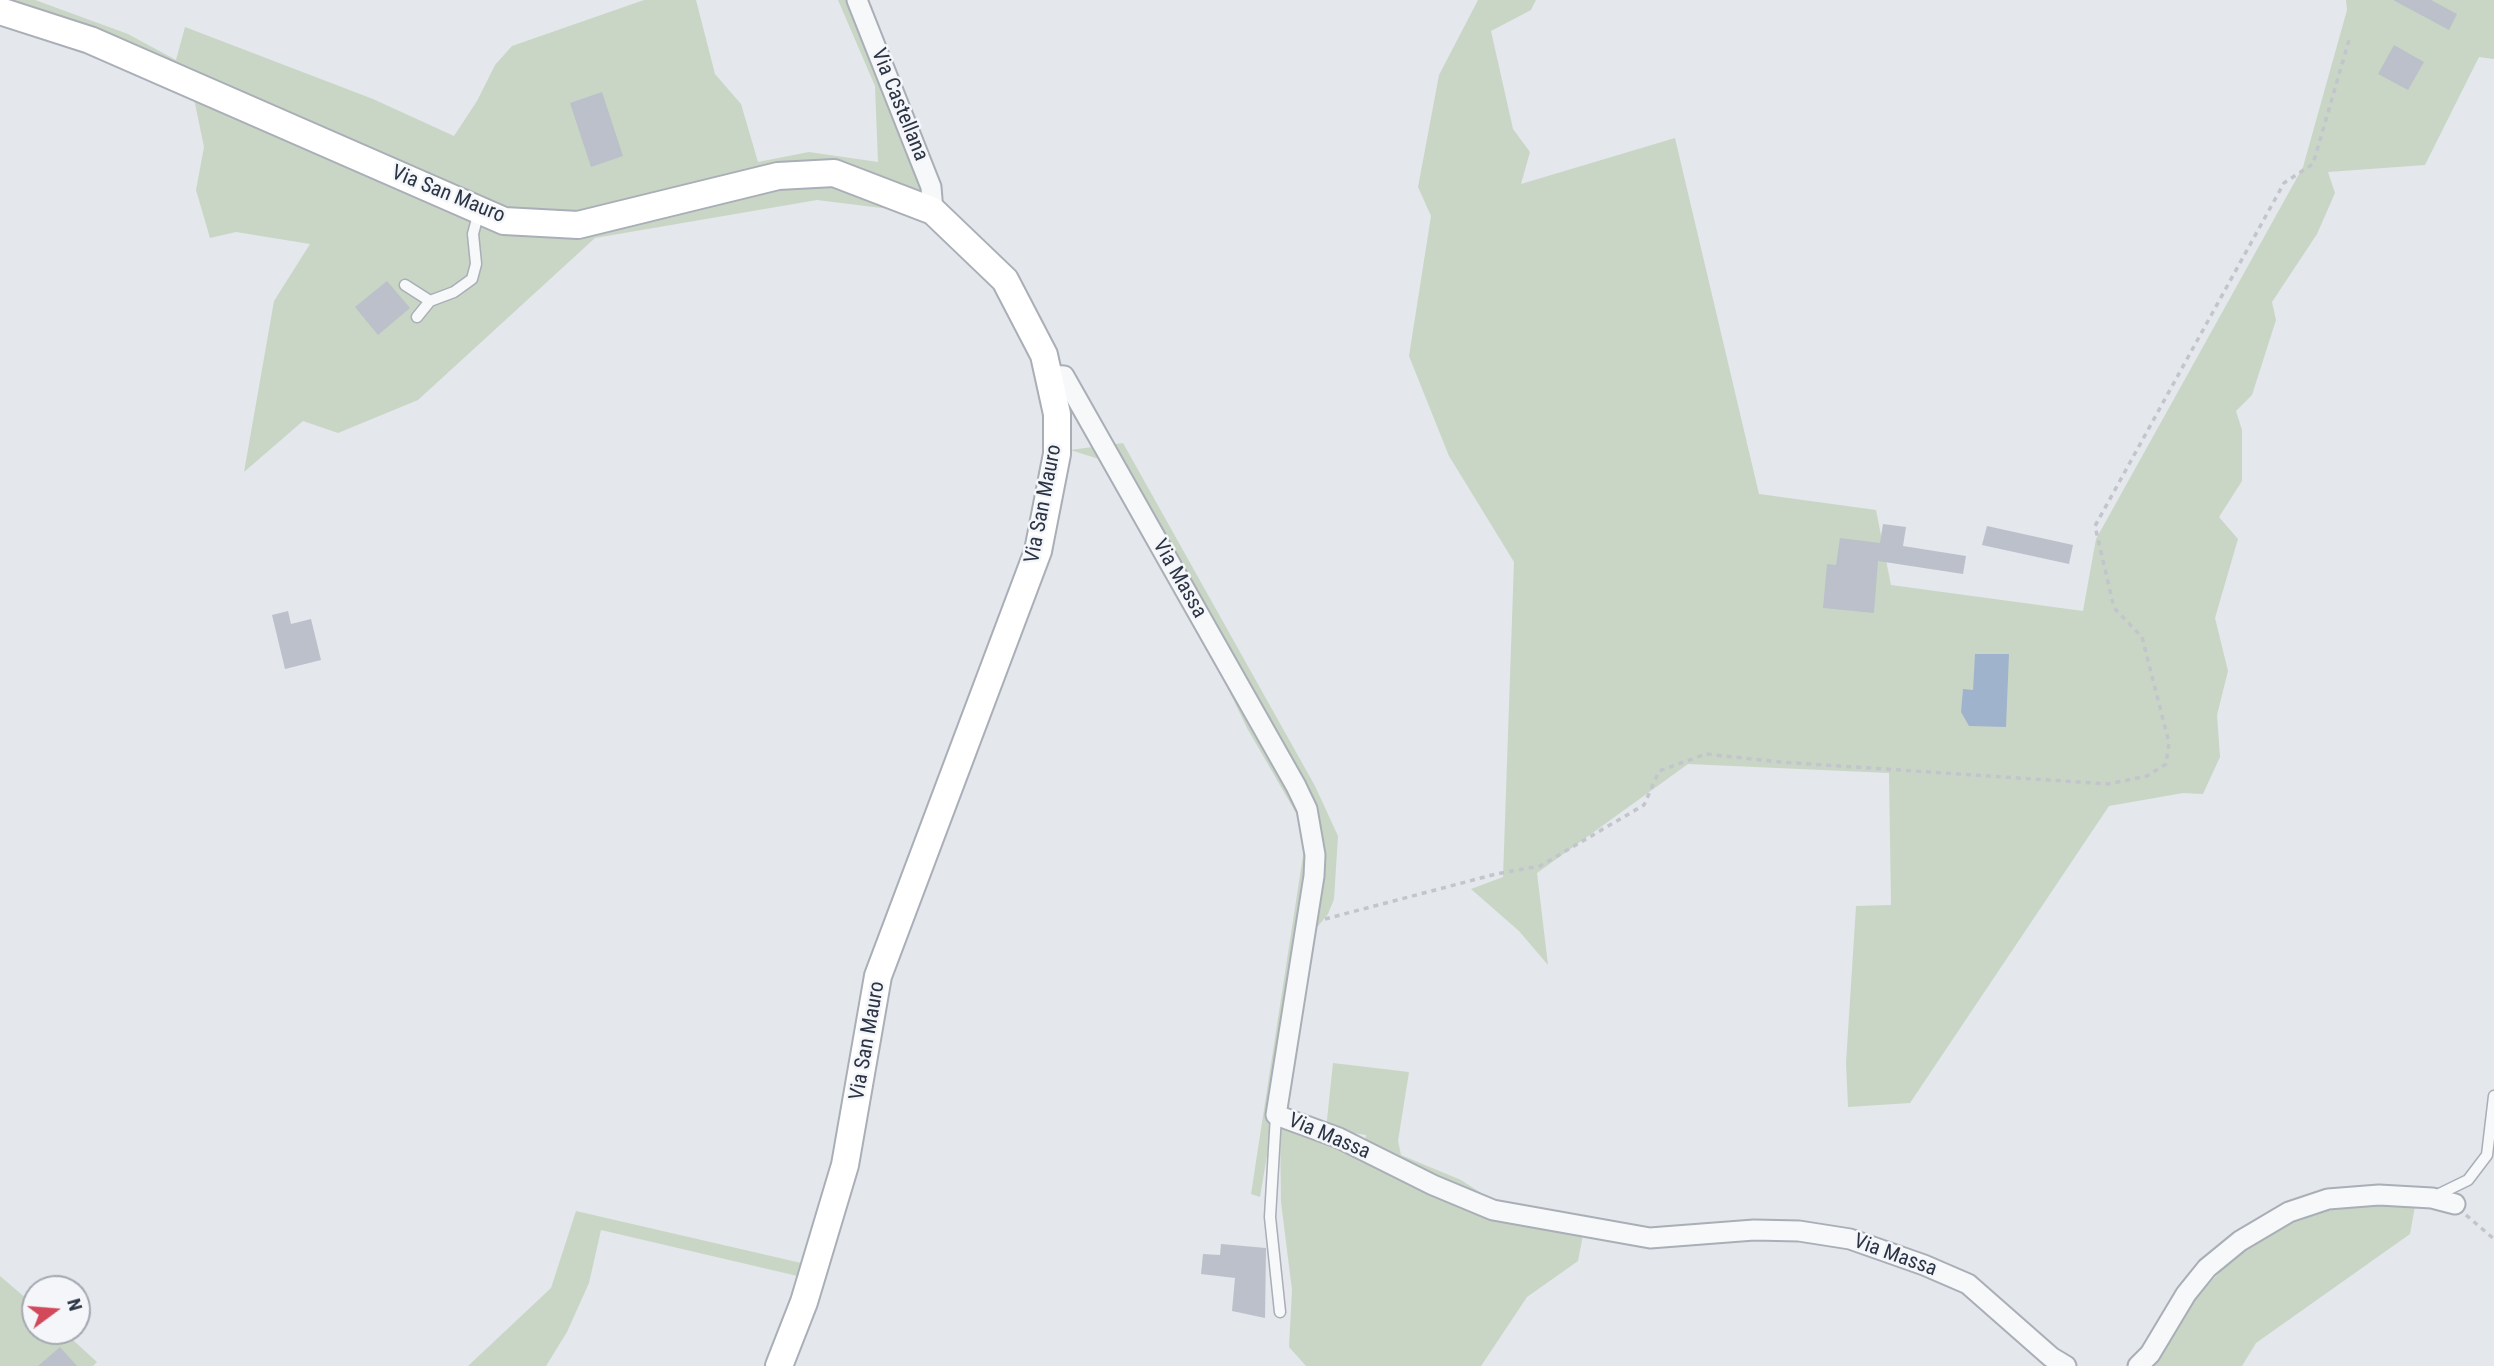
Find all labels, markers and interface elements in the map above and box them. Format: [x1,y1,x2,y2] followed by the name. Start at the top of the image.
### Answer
[865,45,933,165] street label: Via Castellana
[388,161,508,229] street label: Via San Mauro
[1020,443,1068,565] street label: Via San Mauro
[1146,535,1212,623] street label: Via Massa
[845,980,891,1102] street label: Via San Mauro
[1284,1108,1374,1166] street label: Via Massa
[1850,1229,1940,1283] street label: Via Massa
[21,1275,91,1345] north arrow
[62,1296,87,1313] text: N

